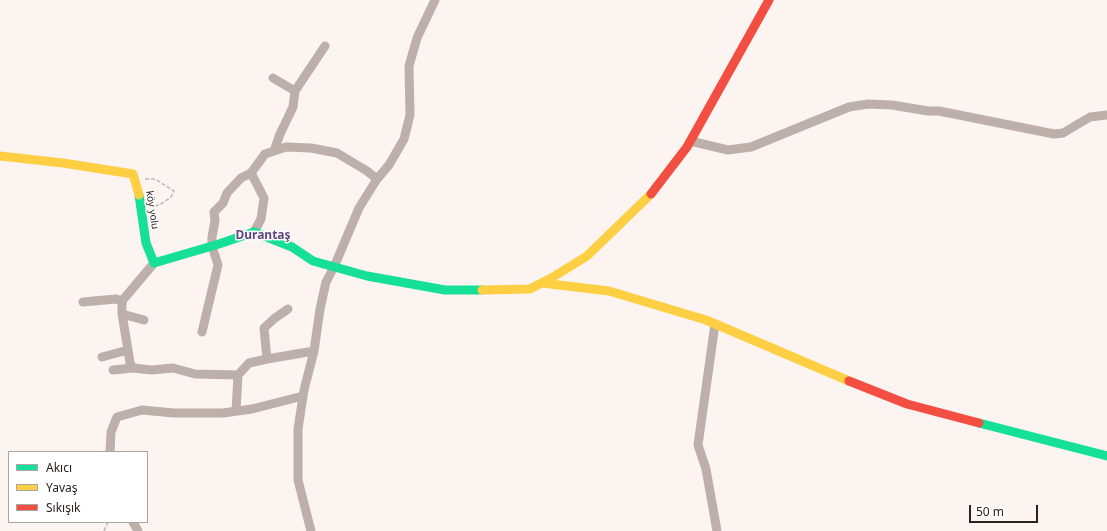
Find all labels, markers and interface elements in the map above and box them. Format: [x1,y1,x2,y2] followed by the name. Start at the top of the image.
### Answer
[143,190,161,230] street label: köy yolu
[235,229,291,243] district label: Durantaş
[8,451,148,523] legend
[46,459,72,476] text: Akıcı
[46,479,78,496] text: Yavaş
[971,497,1040,523] scale bar
[46,499,80,516] text: Sıkışık
[976,503,1004,520] text: 50 m

